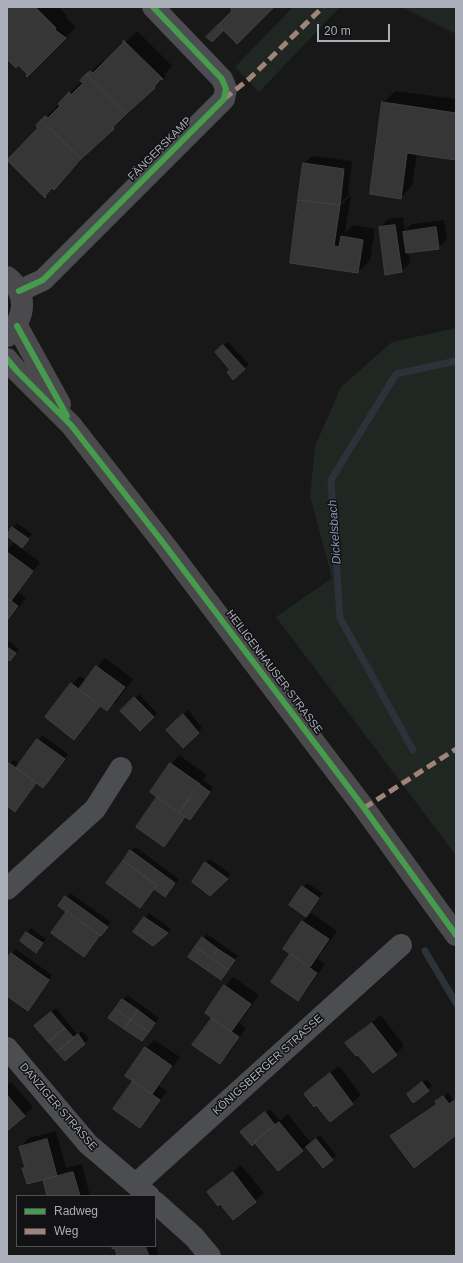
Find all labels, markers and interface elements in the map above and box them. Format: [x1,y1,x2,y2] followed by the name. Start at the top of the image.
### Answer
[319,16,392,42] scale bar
[324,24,351,38] text: 20 m
[126,115,194,183] street label: FÄNGERSKAMP
[326,499,344,565] water label: Dickelsbach
[223,607,325,737] street label: HEILIGENHAUSER STRASSE
[210,1012,326,1118] street label: KÖNIGSBERGER STRASSE
[17,1061,99,1153] street label: DANZIGER STRASSE
[16,1195,156,1247] legend
[54,1204,98,1218] text: Radweg
[54,1224,78,1238] text: Weg

